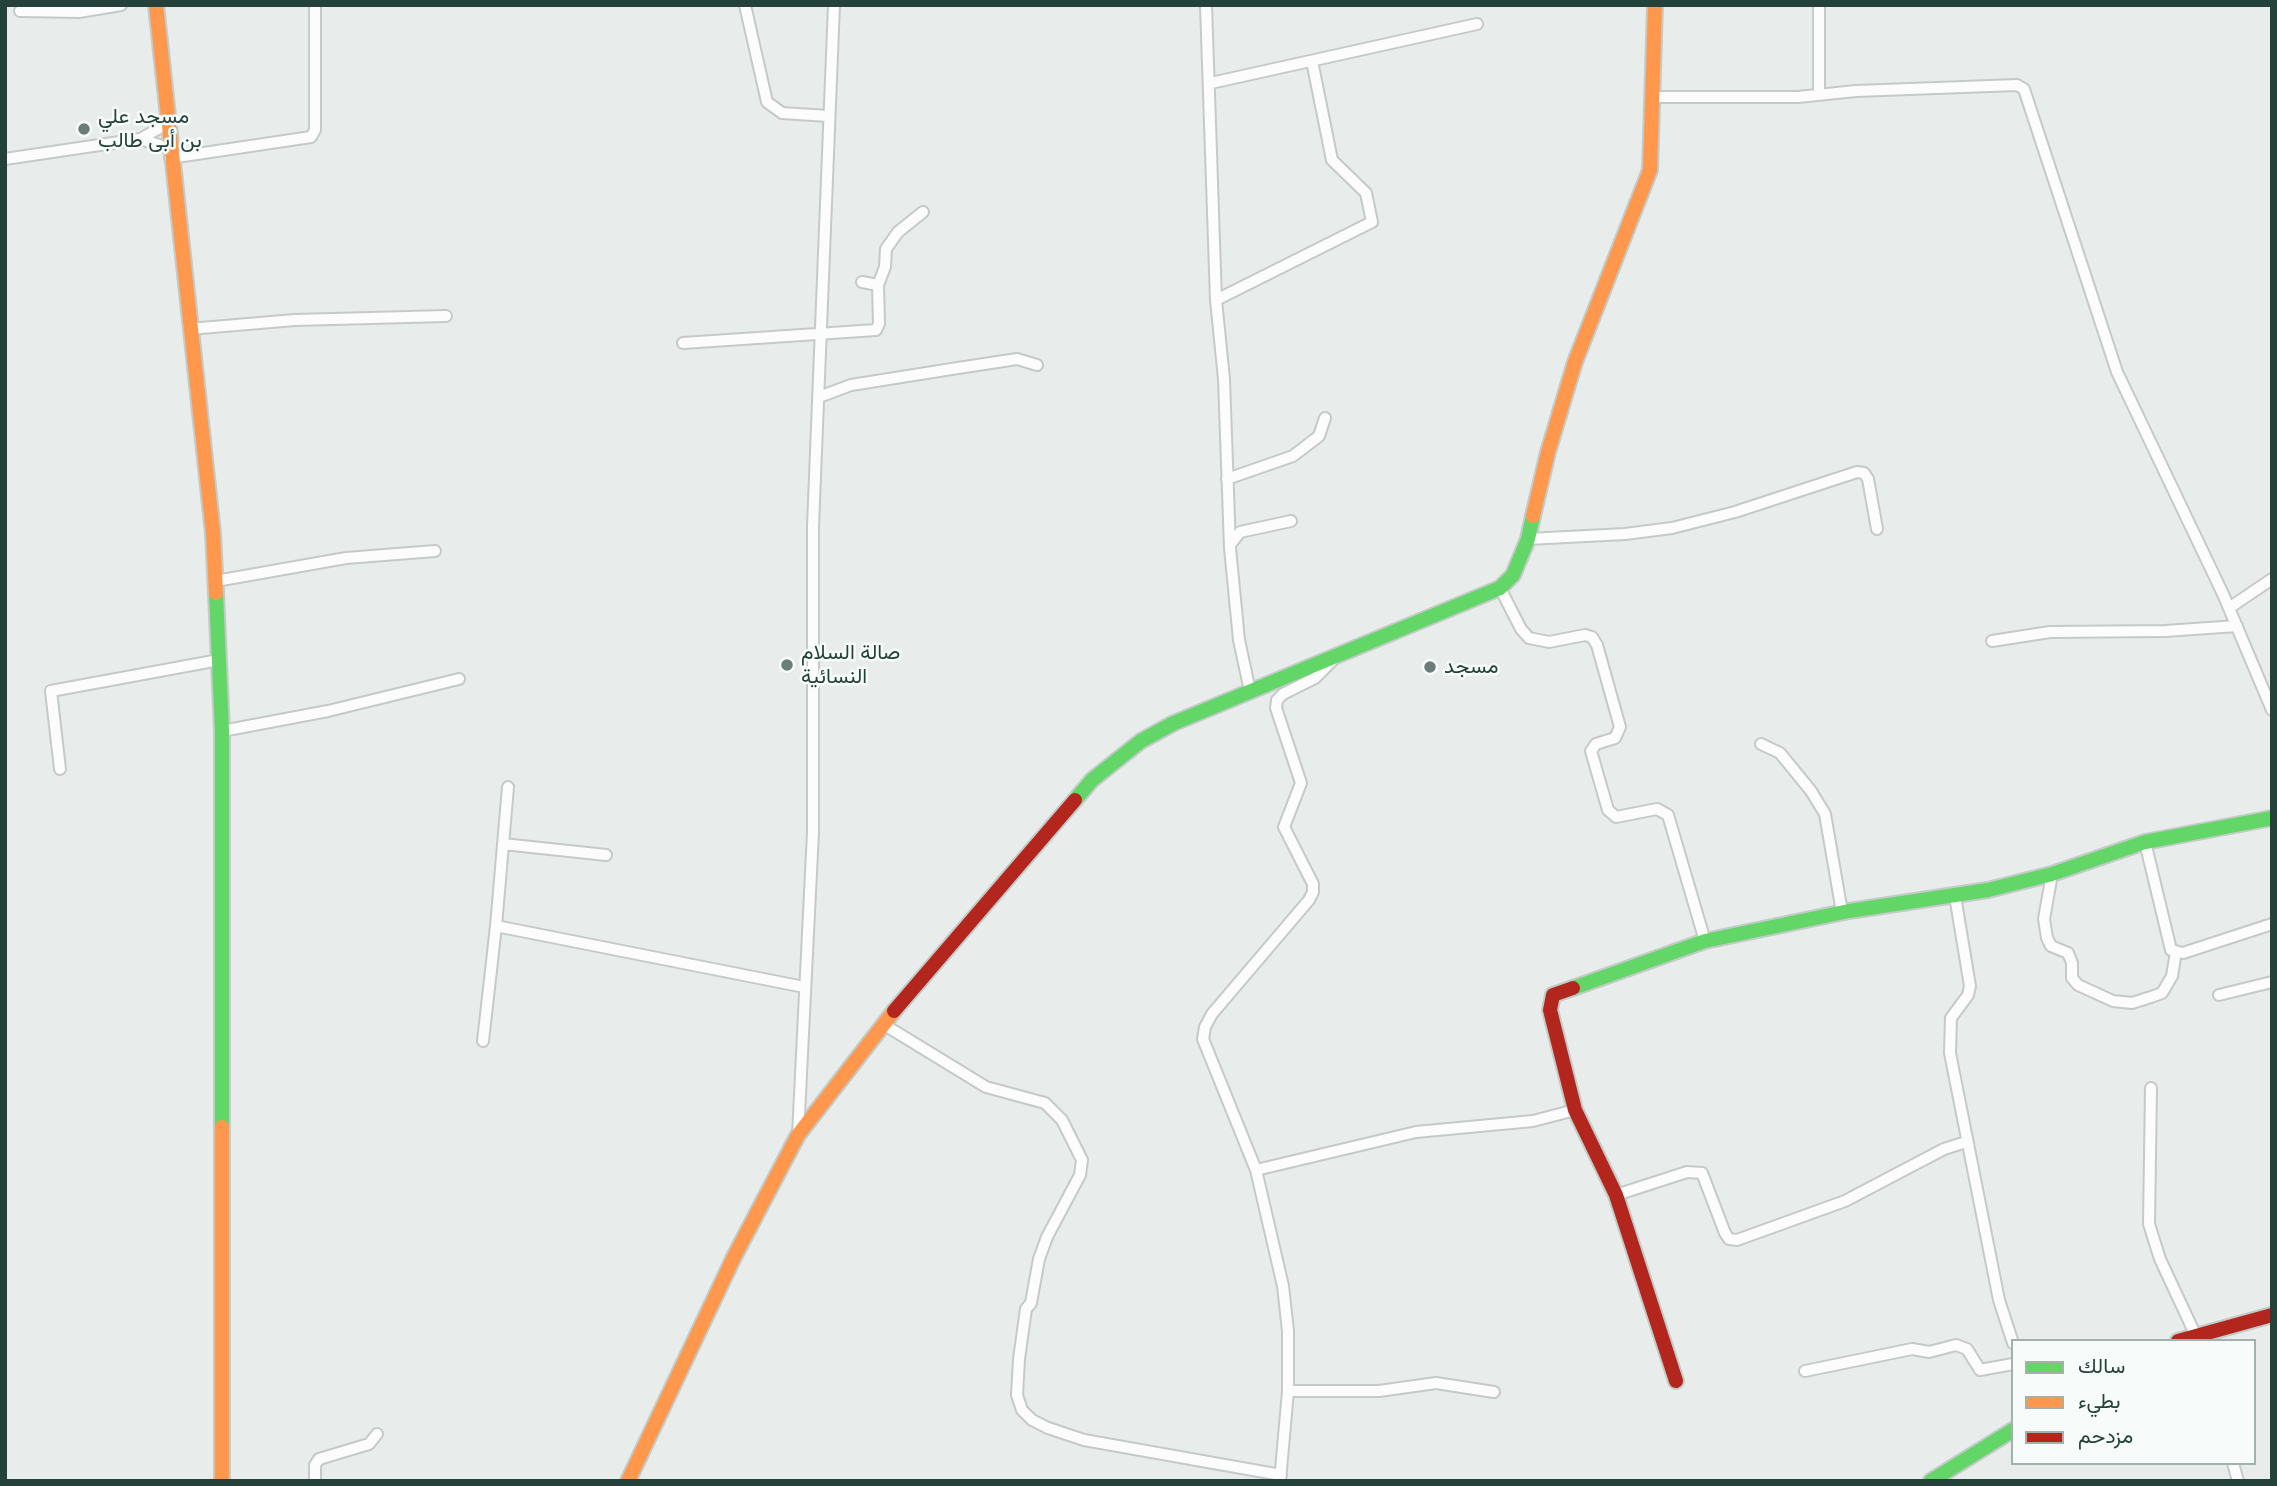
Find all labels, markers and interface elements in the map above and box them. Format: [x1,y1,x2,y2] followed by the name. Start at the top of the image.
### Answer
[98,104,202,154] place label: مسجد علي بن أبى طالب
[76,121,92,137] marker: مسجد علي بن أبى طالب
[801,640,900,690] place label: صالة السلام النسائية
[1444,654,1498,680] place label: مسجد
[779,657,795,673] marker: صالة السلام النسائية
[1422,659,1438,675] marker: مسجد
[2011,1339,2256,1465] legend
[2078,1354,2125,1379] text: سالك
[2078,1389,2121,1414] text: بطيء
[2078,1424,2133,1449] text: مزدحم

